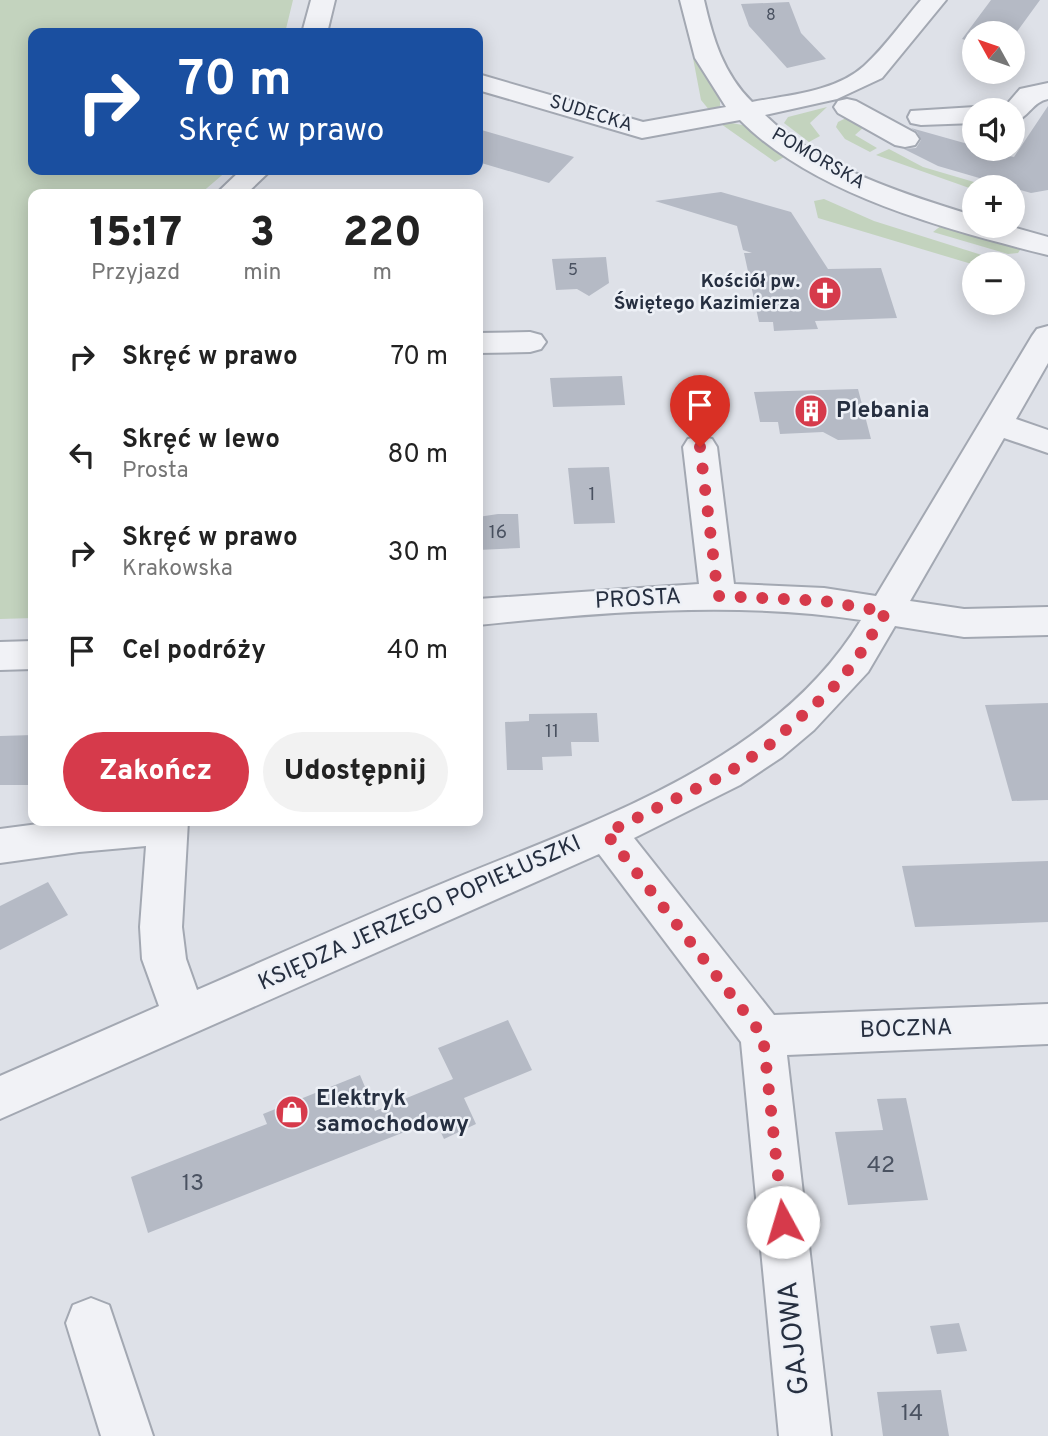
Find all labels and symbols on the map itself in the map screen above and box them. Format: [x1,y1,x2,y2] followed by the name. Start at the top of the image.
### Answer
[766,6,776,26] house number: 8
[962,21,1026,84] north arrow
[547,90,635,138] street label: SUDECKA
[767,123,869,195] street label: POMORSKA
[568,261,578,281] house number: 5
[614,270,800,316] place label: Kościół pw. Świętego Kazimierza
[806,274,844,312] church icon: Kościół pw. Świętego Kazimierza
[670,375,730,447] pin
[792,392,830,430] building icon: Plebania
[836,397,929,426] place label: Plebania
[588,483,596,507] house number: 1
[489,521,507,545] house number: 16
[594,583,682,617] street label: PROSTA
[545,720,559,744] house number: 11
[254,830,586,998] street label: KSIĘDZA JERZEGO POPIEŁUSZKI
[859,1014,953,1046] street label: BOCZNA
[316,1085,469,1140] place label: Elektryk samochodowy
[273,1093,311,1131] shop icon: Elektryk samochodowy
[867,1152,895,1181] house number: 42
[182,1170,204,1199] house number: 13
[746,1185,820,1259] position arrow
[771,1279,819,1397] street label: GAJOWA
[901,1400,923,1429] house number: 14

